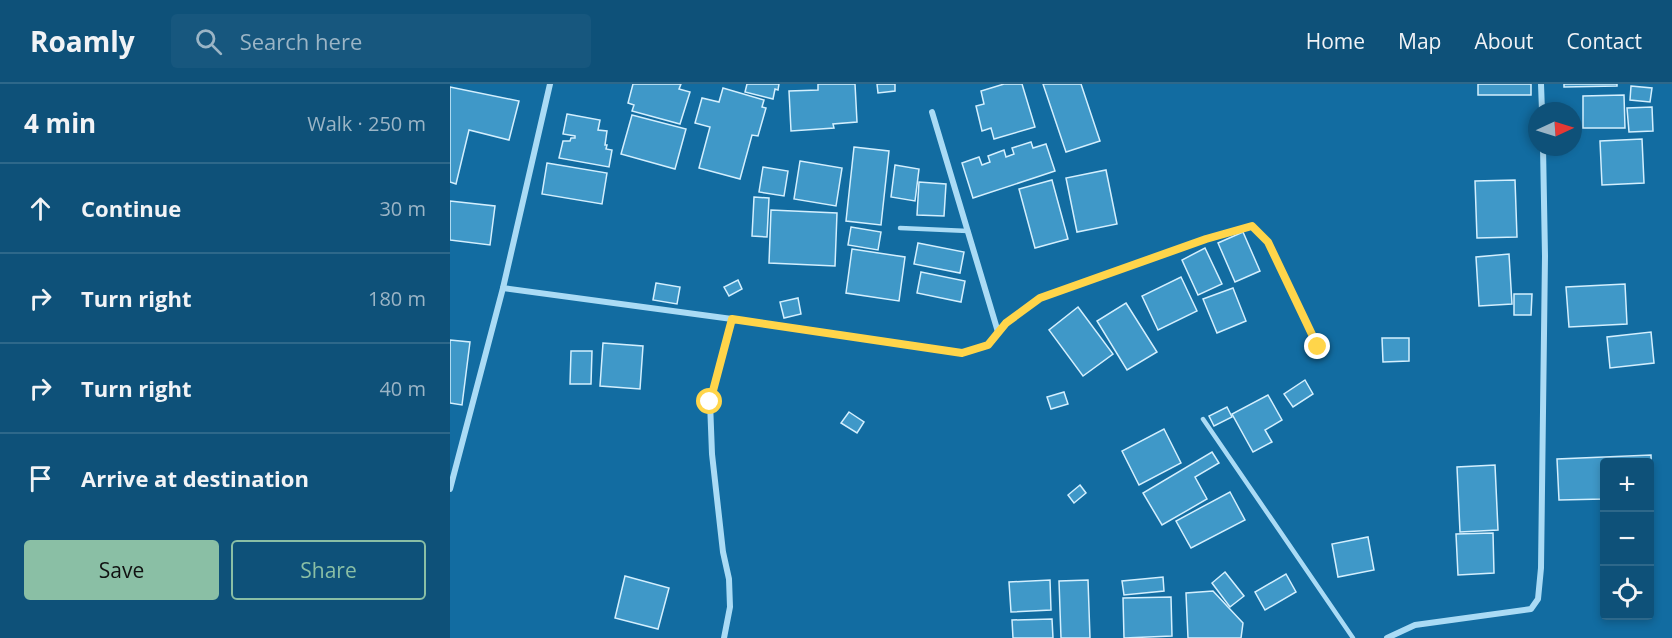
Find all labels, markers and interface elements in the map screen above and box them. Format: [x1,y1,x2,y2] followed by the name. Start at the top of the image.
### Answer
[171,14,591,68] search box
[30,22,135,60] text: Roamly
[192,25,225,58] icon: search
[240,26,362,56] text: Search here
[1306,27,1365,55] text: Home
[1398,27,1441,55] text: Map
[1474,27,1534,55] text: About
[1567,27,1642,55] text: Contact
[1528,102,1582,156] north arrow
[24,105,96,141] text: 4 min
[307,110,426,137] text: Walk · 250 m
[24,192,57,225] icon: ahead
[81,193,181,223] text: Continue
[379,195,426,222] text: 30 m
[24,282,57,315] icon: right
[81,283,192,313] text: Turn right
[368,285,426,312] text: 180 m
[1304,333,1330,359] route end
[24,372,57,405] icon: right
[81,373,192,403] text: Turn right
[379,375,426,402] text: 40 m
[696,388,722,414] route start
[1600,458,1654,620] map controls
[1600,458,1654,512] button: +
[24,462,57,495] icon: arrive
[81,463,309,493] text: Arrive at destination
[1600,512,1654,566] button: −
[24,540,219,600] button: Save
[231,540,426,600] button: Share
[1600,566,1654,620] button: locate

